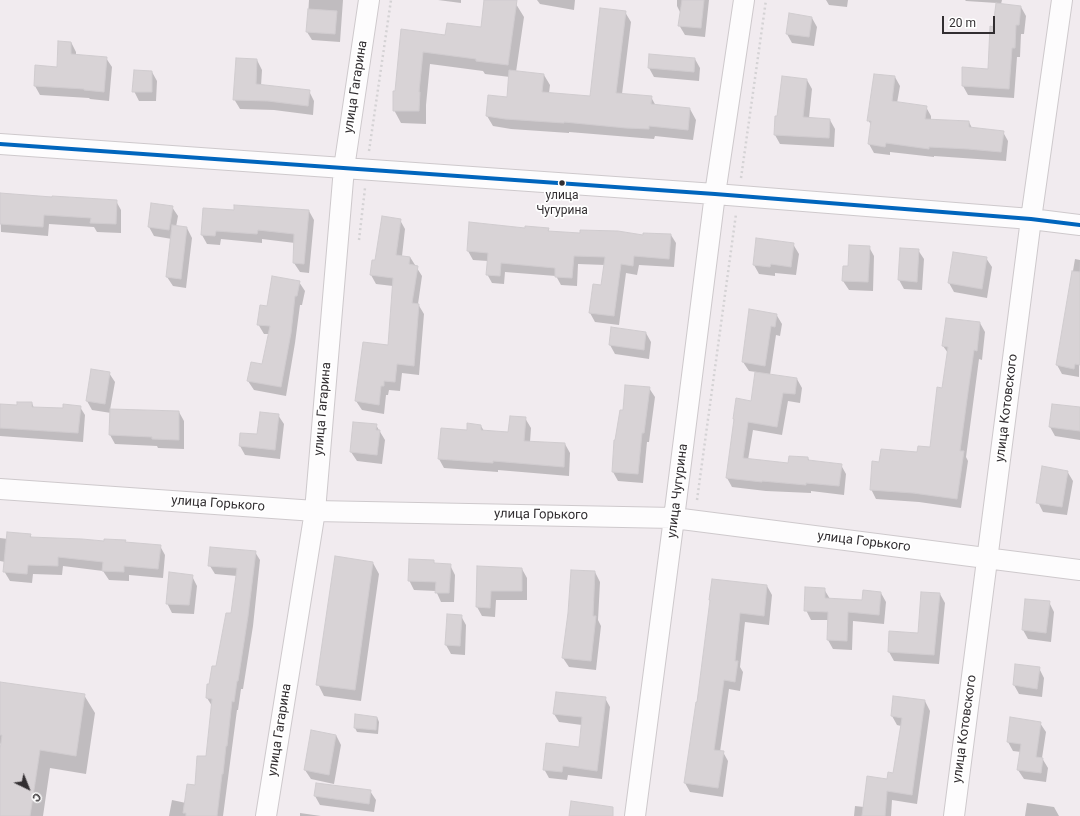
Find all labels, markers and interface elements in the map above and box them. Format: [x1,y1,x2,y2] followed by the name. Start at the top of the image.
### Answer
[944,8,997,34] scale bar
[949,16,976,30] text: 20 m
[341,39,371,135] street label: улица Гагарина
[557,178,567,188] marker: улица Чугурина
[536,189,588,217] place label: улица Чугурина
[993,353,1021,463] street label: улица Котовского
[311,362,335,456] street label: улица Гагарина
[664,443,692,539] street label: улица Чугурина
[171,493,265,515] street label: улица Горького
[494,506,588,524] street label: улица Горького
[817,529,911,555] street label: улица Горького
[950,674,980,784] street label: улица Котовского
[265,682,295,778] street label: улица Гагарина
[8,768,48,808] north arrow
[29,790,44,804] text: С

